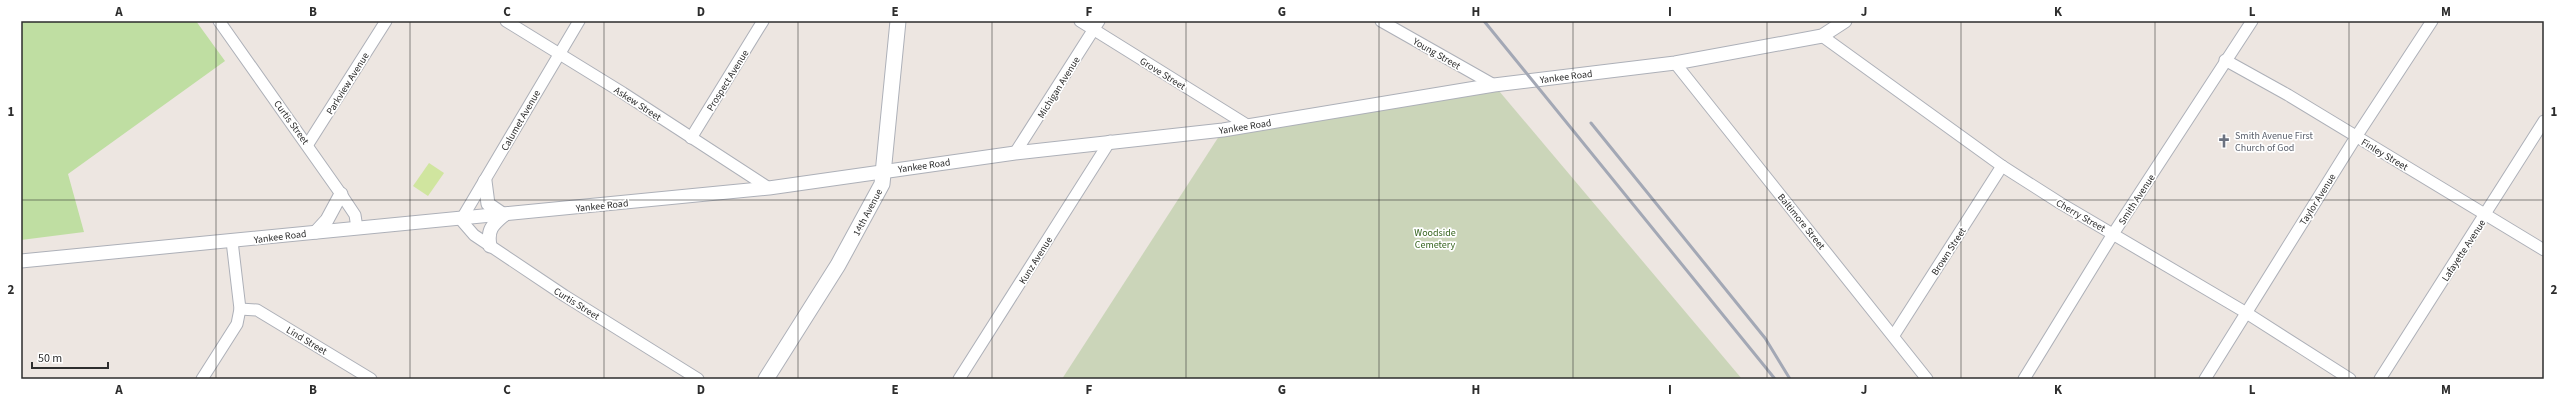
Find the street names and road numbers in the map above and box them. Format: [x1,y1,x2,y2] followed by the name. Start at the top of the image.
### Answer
[1409,34,1463,73] street label: Young Street
[703,47,752,114] street label: Prospect Avenue
[323,50,373,117] street label: Parkview Avenue
[1034,54,1083,121] street label: Michigan Avenue
[1137,54,1189,94] street label: Grove Street
[1538,67,1593,87] street label: Yankee Road
[611,83,664,125] street label: Askew Street
[498,87,544,153] street label: Calumet Avenue
[270,98,312,148] street label: Curtis Street
[1217,116,1272,138] street label: Yankee Road
[2359,135,2411,175] street label: Finley Street
[896,155,951,177] street label: Yankee Road
[2115,171,2158,228] street label: Smith Avenue
[2296,171,2339,228] street label: Taylor Avenue
[850,186,886,239] street label: 14th Avenue
[1774,191,1829,253] street label: Baltimore Street
[574,196,629,216] street label: Yankee Road
[2053,196,2108,236] street label: Cherry Street
[2439,217,2489,284] street label: Lafayette Avenue
[1928,224,1970,278] street label: Brown Street
[252,227,307,247] street label: Yankee Road
[1016,234,1056,287] street label: Kunz Avenue
[551,284,603,324] street label: Curtis Street
[283,323,330,359] street label: Lind Street

